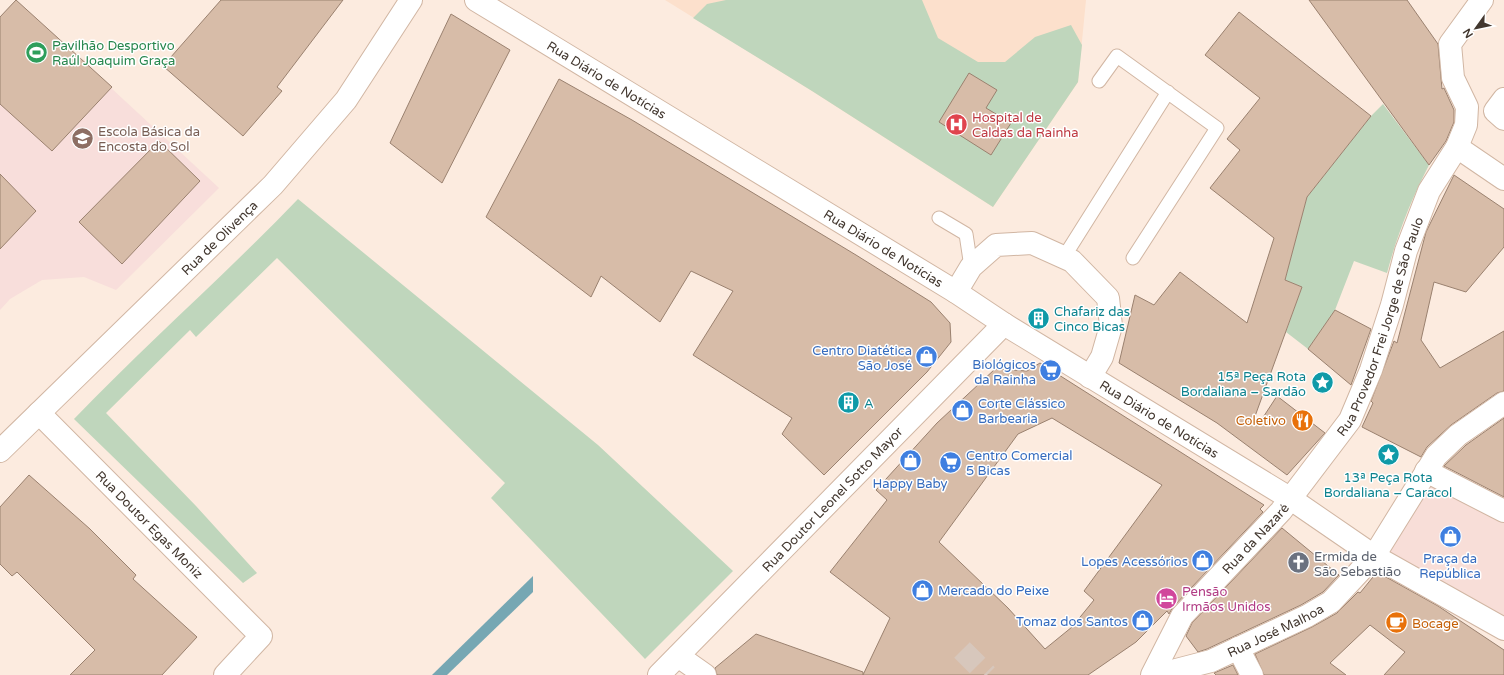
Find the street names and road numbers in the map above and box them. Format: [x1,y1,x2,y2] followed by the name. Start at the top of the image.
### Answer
[544,38,669,123] street label: Rua Diário de Notícias
[178,197,261,279] street label: Rua de Olivença
[820,206,946,291] street label: Rua Diário de Notícias
[1334,215,1427,440] street label: Rua Provedor Frei Jorge de São Paulo
[1096,377,1221,462] street label: Rua Diário de Notícias
[759,424,906,576] street label: Rua Doutor Leonel Sotto Mayor
[92,468,206,582] street label: Rua Doutor Egas Moniz
[1219,501,1293,577] street label: Rua da Nazaré
[1225,601,1327,661] street label: Rua José Malhoa

